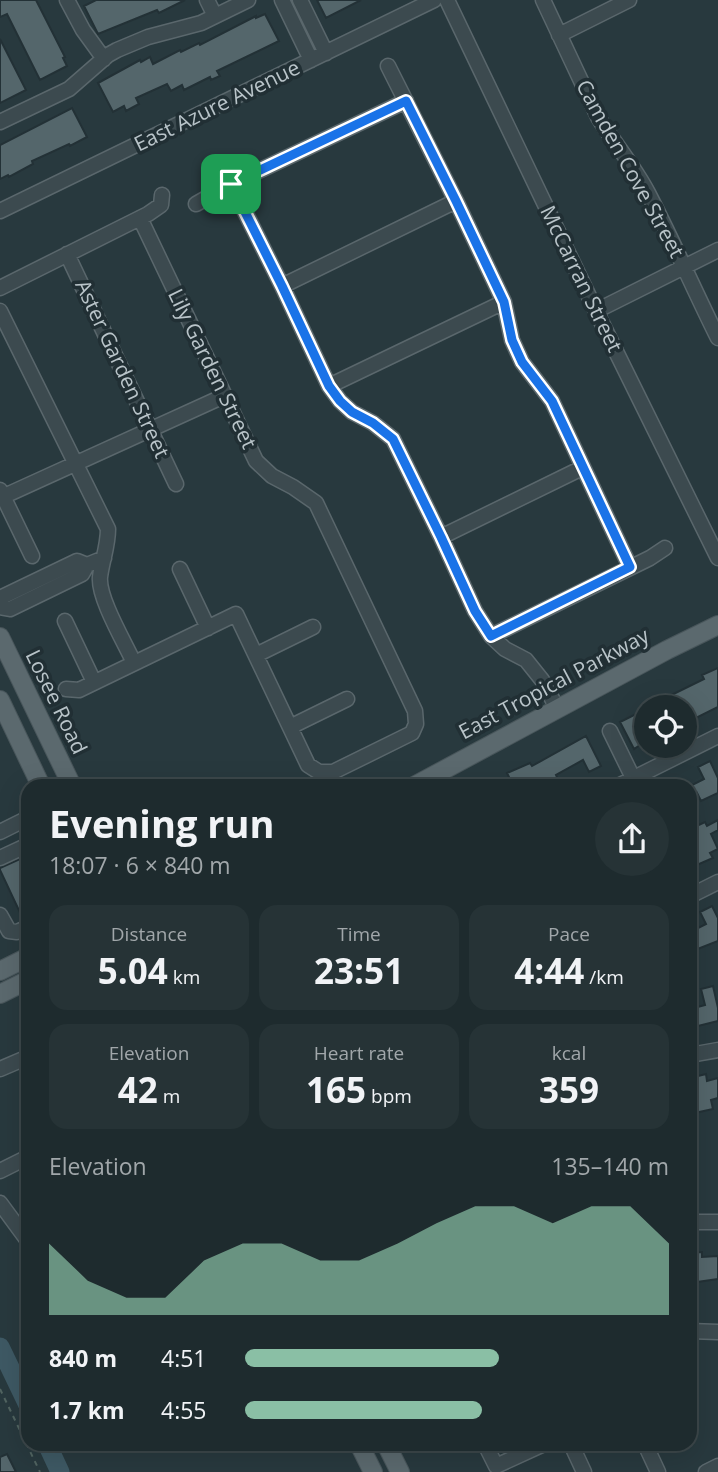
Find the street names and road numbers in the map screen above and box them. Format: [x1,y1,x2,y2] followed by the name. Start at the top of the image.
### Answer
[129,53,304,157] street label: East Azure Avenue
[570,74,691,263] street label: Camden Cove Street
[534,201,629,356] street label: McCarran Street
[69,275,177,462] street label: Aster Garden Street
[162,284,264,453] street label: Lily Garden Street
[453,621,654,745] street label: East Tropical Parkway
[20,645,94,758] street label: Losee Road

